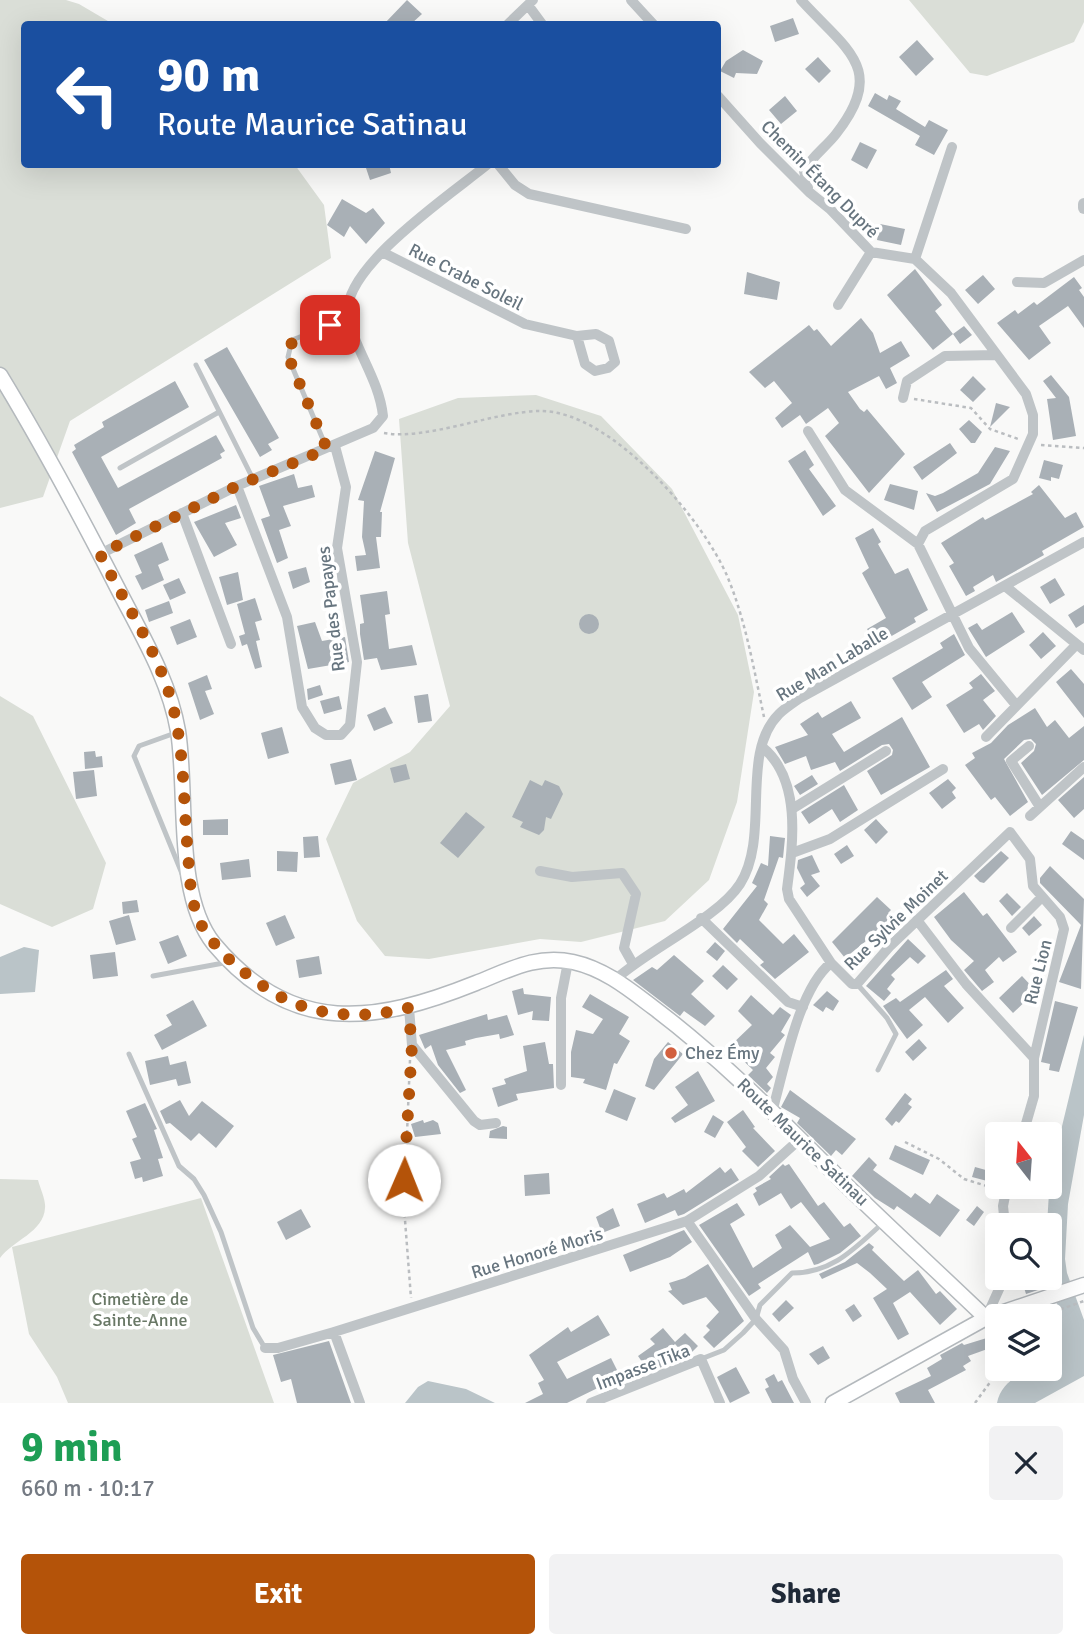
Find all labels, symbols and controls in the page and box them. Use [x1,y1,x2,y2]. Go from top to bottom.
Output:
text: 90 m [157,45,260,105]
icon: left [42,49,133,140]
text: Route Maurice Satinau [157,105,467,144]
street label: Chemin Étang Dupré [756,115,884,243]
street label: Rue Crabe Soleil [405,239,527,315]
pin [300,295,360,355]
icon: arrive [311,306,349,344]
street label: Rue des Papayes [312,545,350,673]
street label: Rue Man Laballe [772,622,892,706]
street label: Rue Sylvie Moinet [839,865,953,975]
street label: Rue Lion [1019,937,1057,1007]
place label: Chez Émy [685,1042,760,1064]
marker: Chez Émy [663,1045,679,1061]
street label: Route Maurice Satinau [733,1073,873,1211]
north arrow [985,1122,1062,1199]
map controls [985,1122,1062,1381]
position arrow [367,1143,441,1217]
button: search [985,1213,1062,1290]
street label: Rue Honoré Moris [468,1222,606,1284]
park label: Cimetière de Sainte-Anne [91,1288,189,1331]
button: layers [985,1304,1062,1381]
street label: Impasse Tika [593,1339,693,1395]
text: 9 min [21,1422,122,1473]
button: close [989,1426,1063,1500]
text: 660 m · 10:17 [21,1474,155,1503]
button: Exit [21,1554,535,1634]
button: Share [549,1554,1063,1634]

